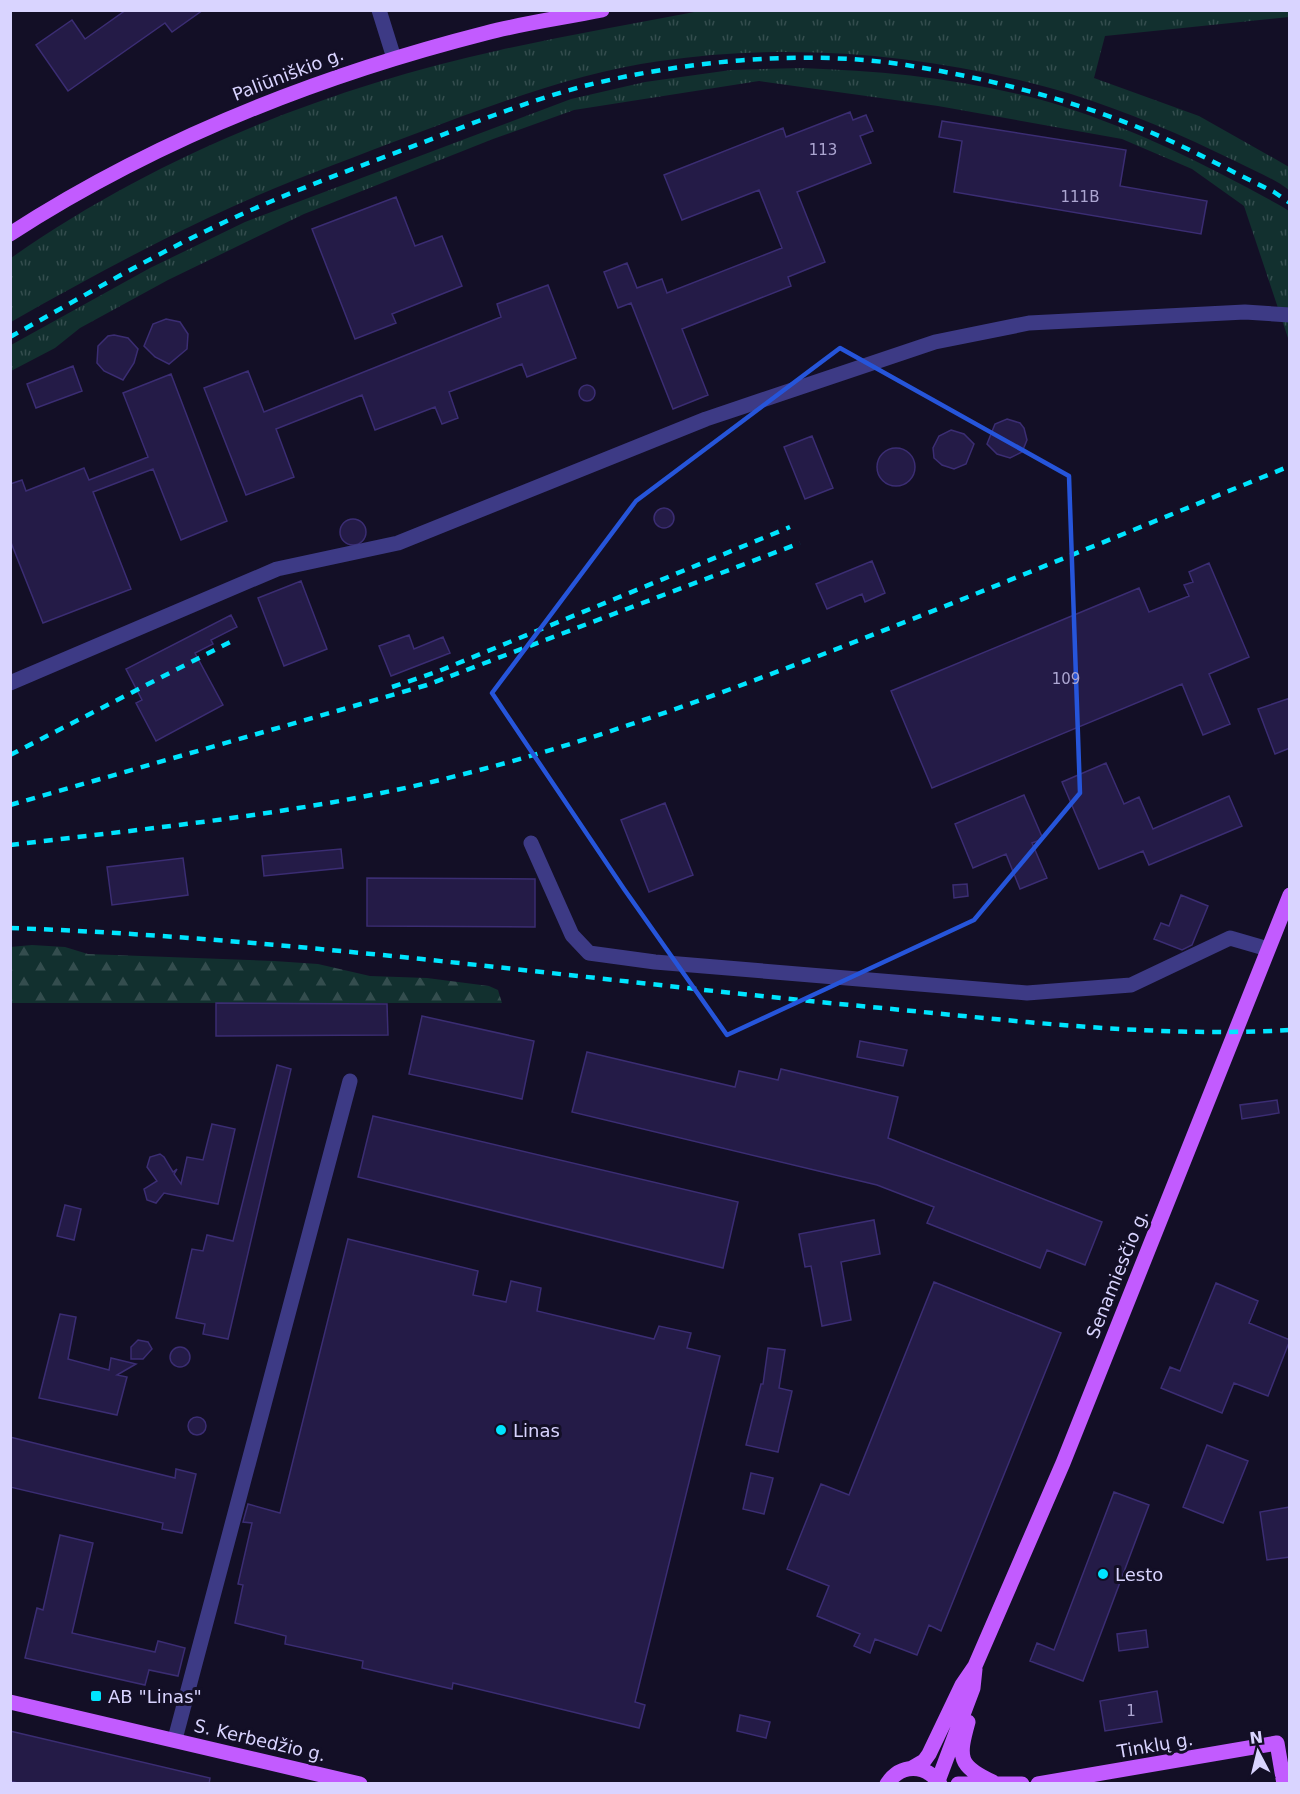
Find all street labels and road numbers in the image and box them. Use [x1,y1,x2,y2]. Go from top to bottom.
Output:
street label: Paliūniškio g. [229,43,347,105]
street label: Senamiesčio g. [1082,1207,1152,1341]
street label: S. Kerbedžio g. [192,1715,328,1765]
street label: Tinklų g. [1114,1728,1195,1762]

